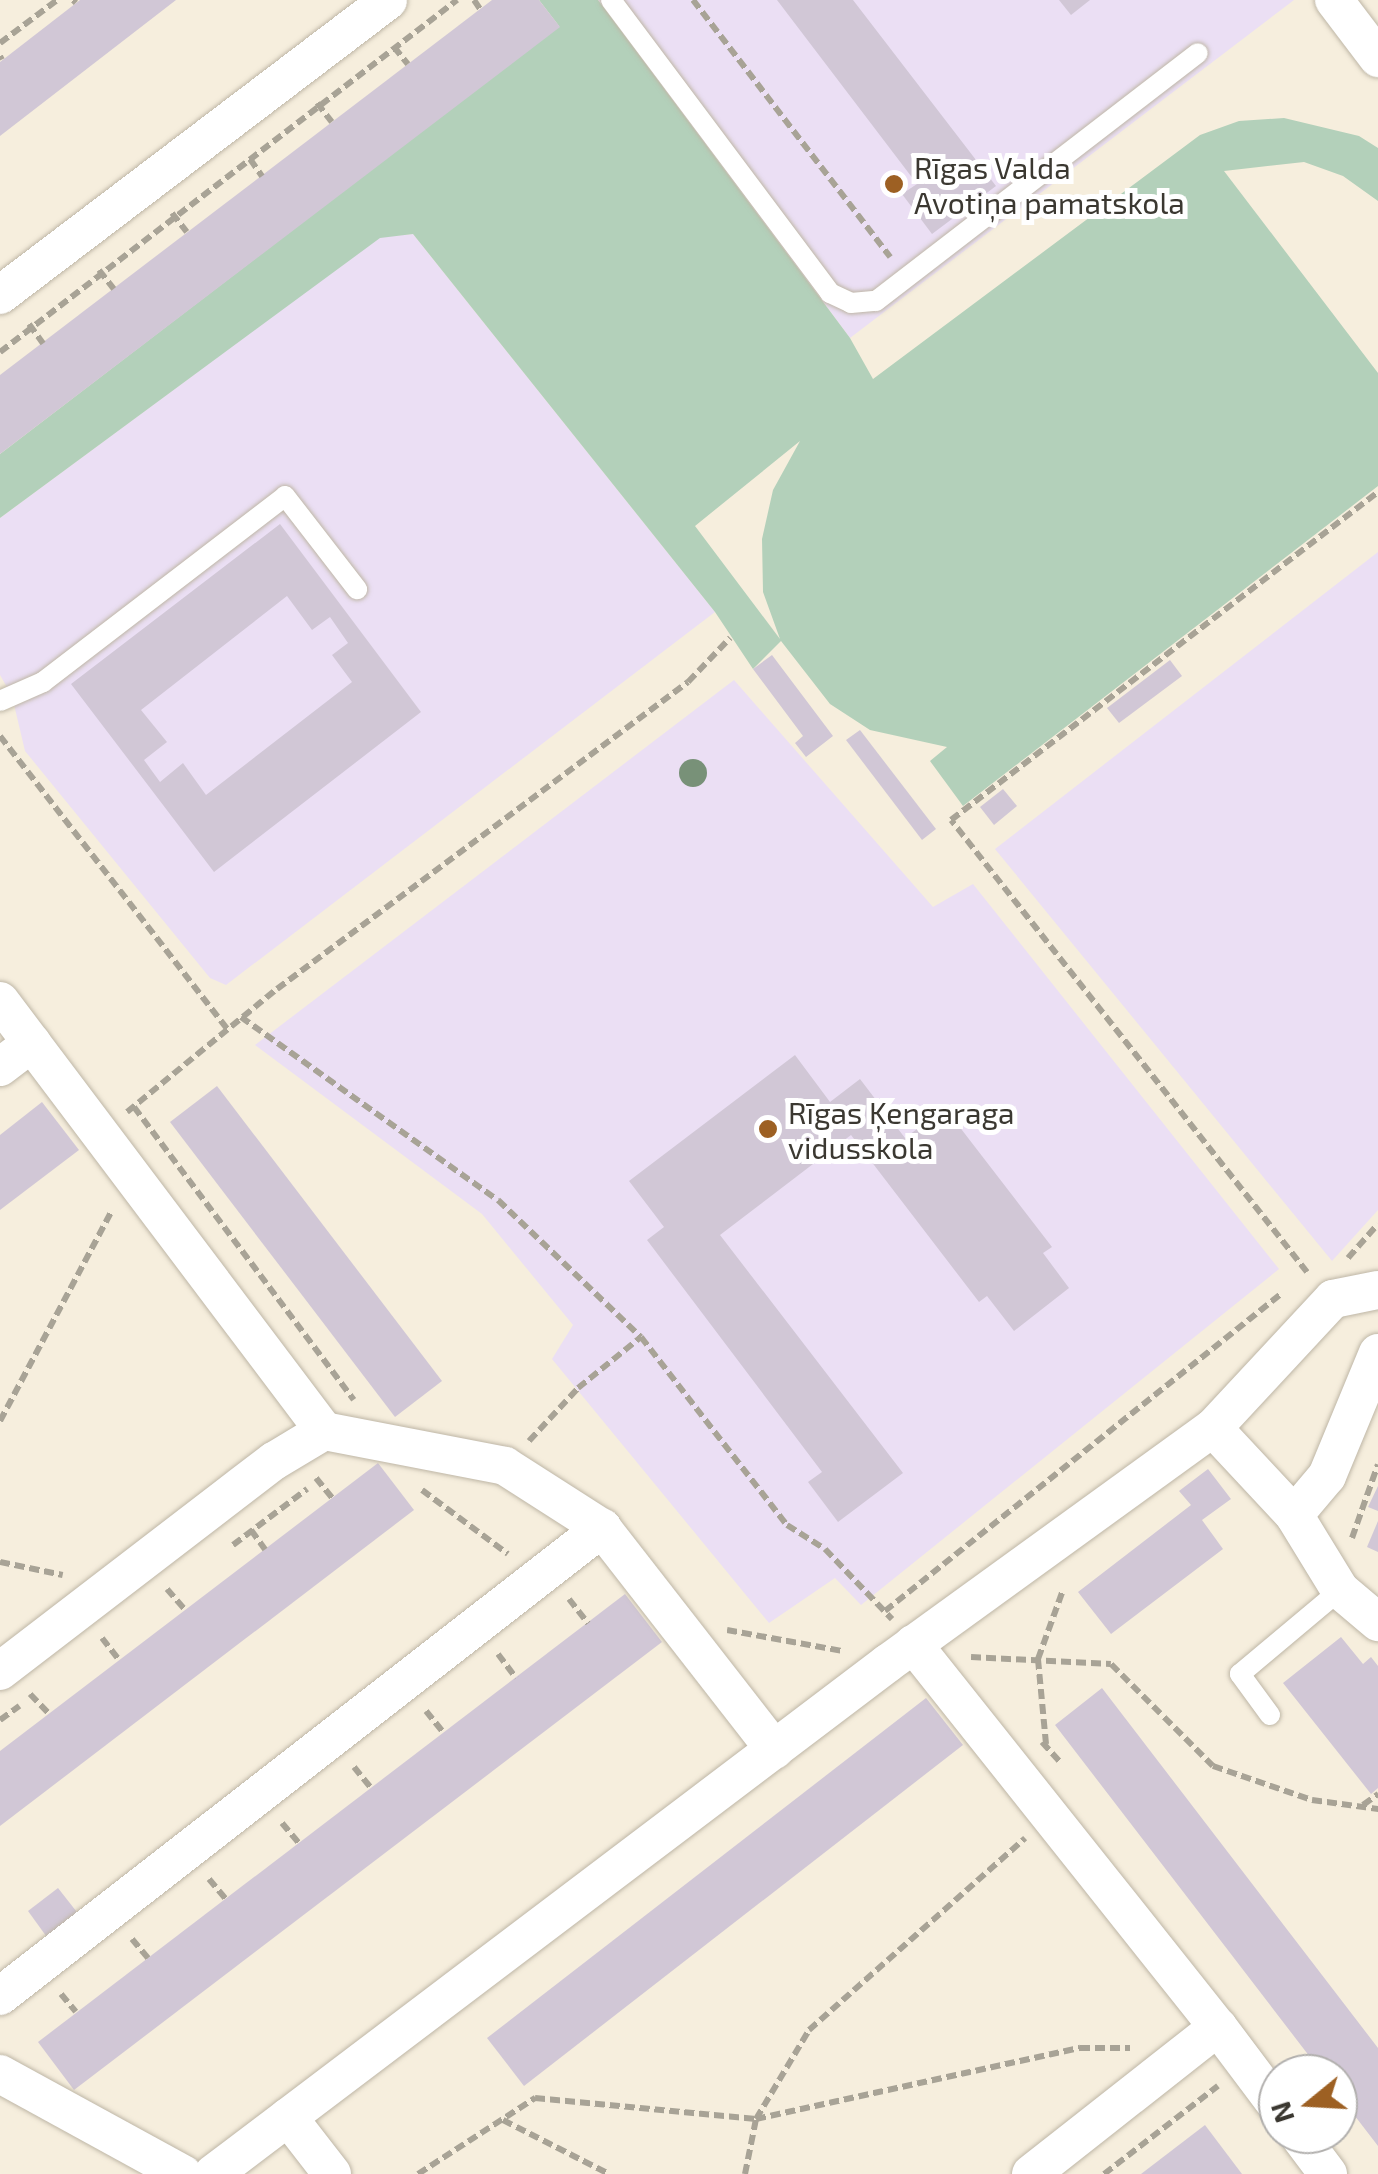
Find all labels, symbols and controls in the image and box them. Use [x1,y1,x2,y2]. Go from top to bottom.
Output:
place label: Rīgas Valda Avotiņa pamatskola [914,149,1185,220]
marker: Rīgas Valda Avotiņa pamatskola [883,173,905,195]
place label: Rīgas Ķengaraga vidusskola [788,1094,1014,1164]
marker: Rīgas Ķengaraga vidusskola [757,1118,779,1140]
north arrow [1258,2054,1358,2154]
text: N [1262,2098,1301,2128]

